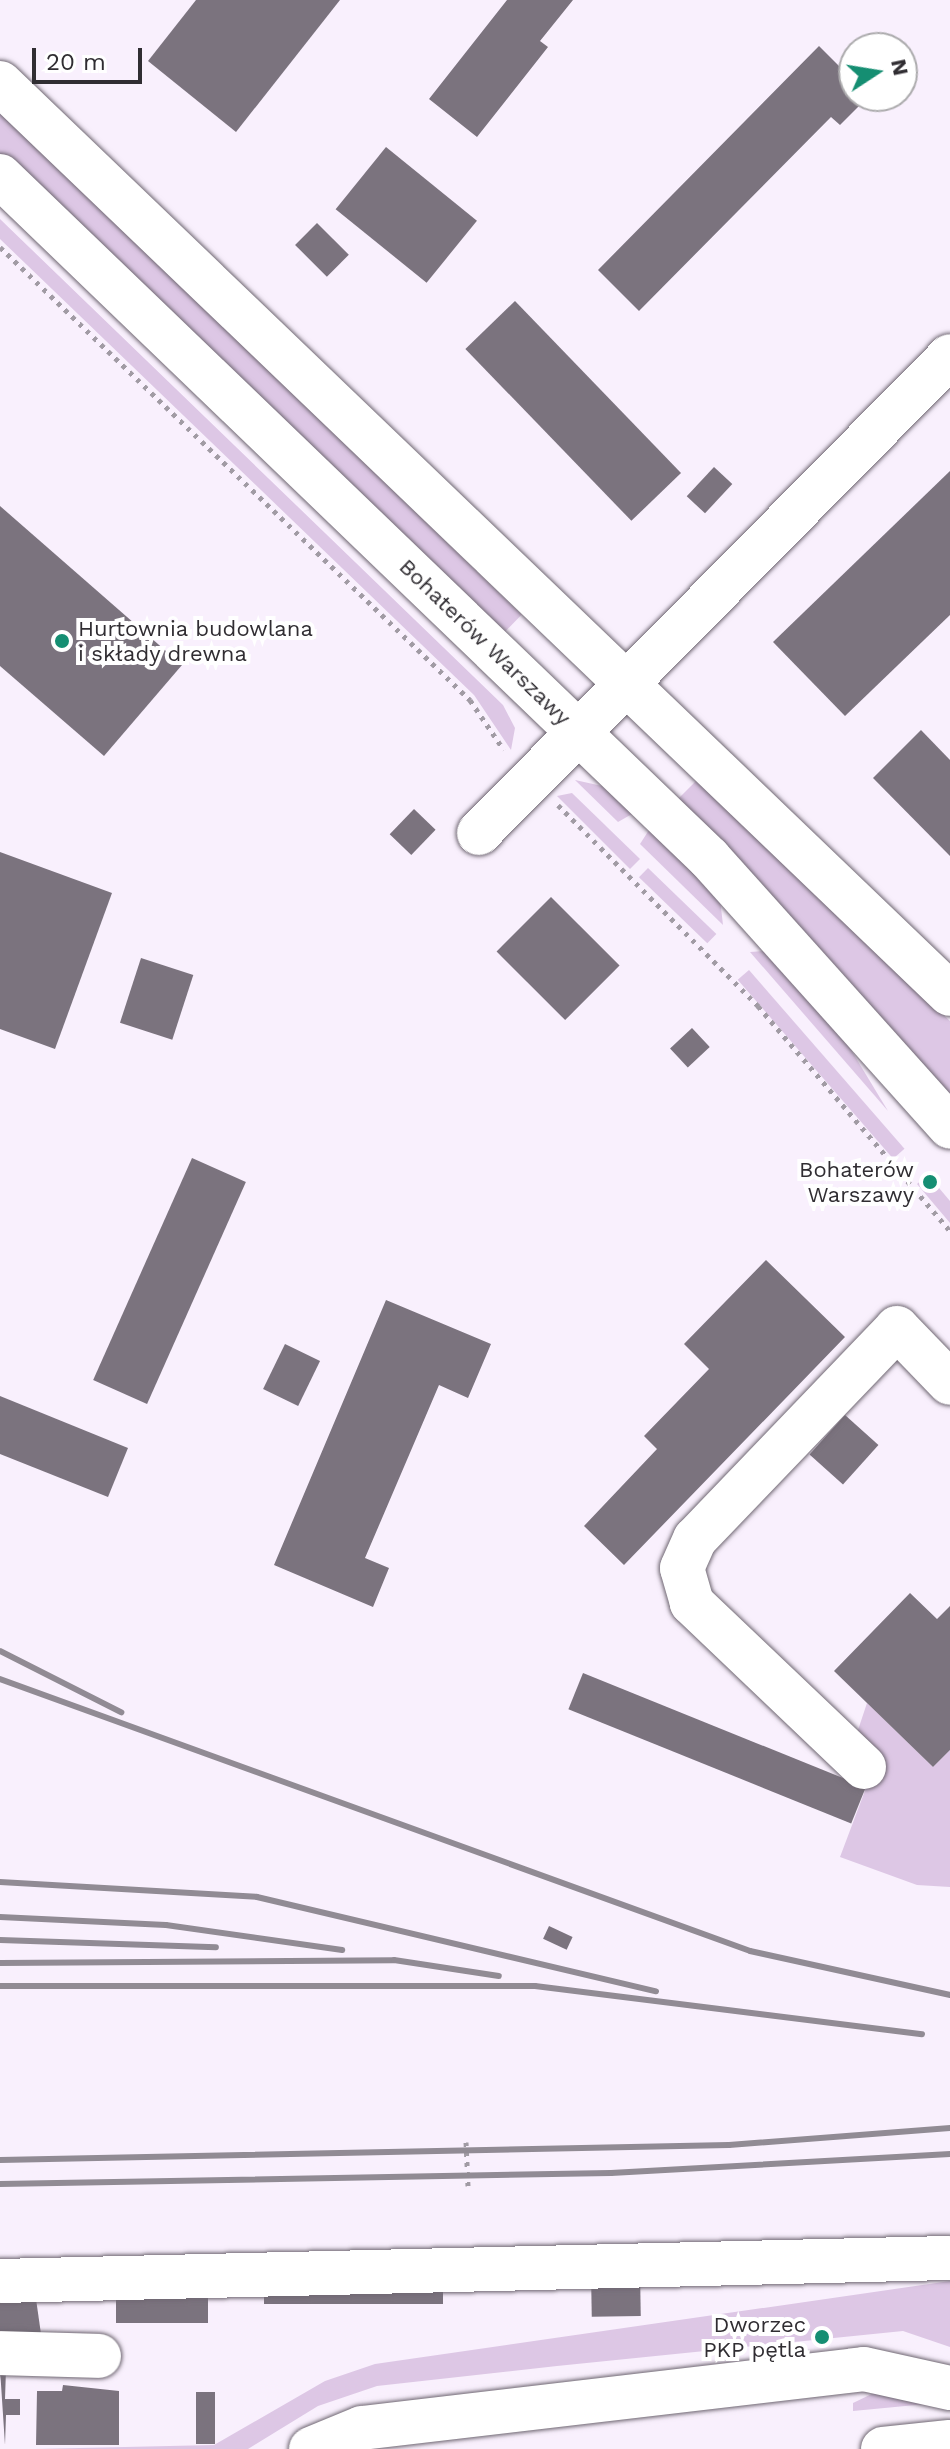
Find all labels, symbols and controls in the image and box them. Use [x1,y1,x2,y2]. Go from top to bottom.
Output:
scale bar [36,32,146,82]
north arrow [838,32,918,112]
text: 20 m [46,48,106,76]
text: N [886,57,914,78]
street label: Bohaterów Warszawy [393,553,577,731]
place label: Hurtownia budowlana i składy drewna [78,615,313,666]
marker: Hurtownia budowlana i składy drewna [53,632,71,650]
place label: Bohaterów Warszawy [799,1156,914,1208]
marker: Bohaterów Warszawy [921,1173,939,1191]
place label: Dworzec PKP pętla [703,2311,806,2362]
marker: Dworzec PKP pętla [813,2328,831,2346]

